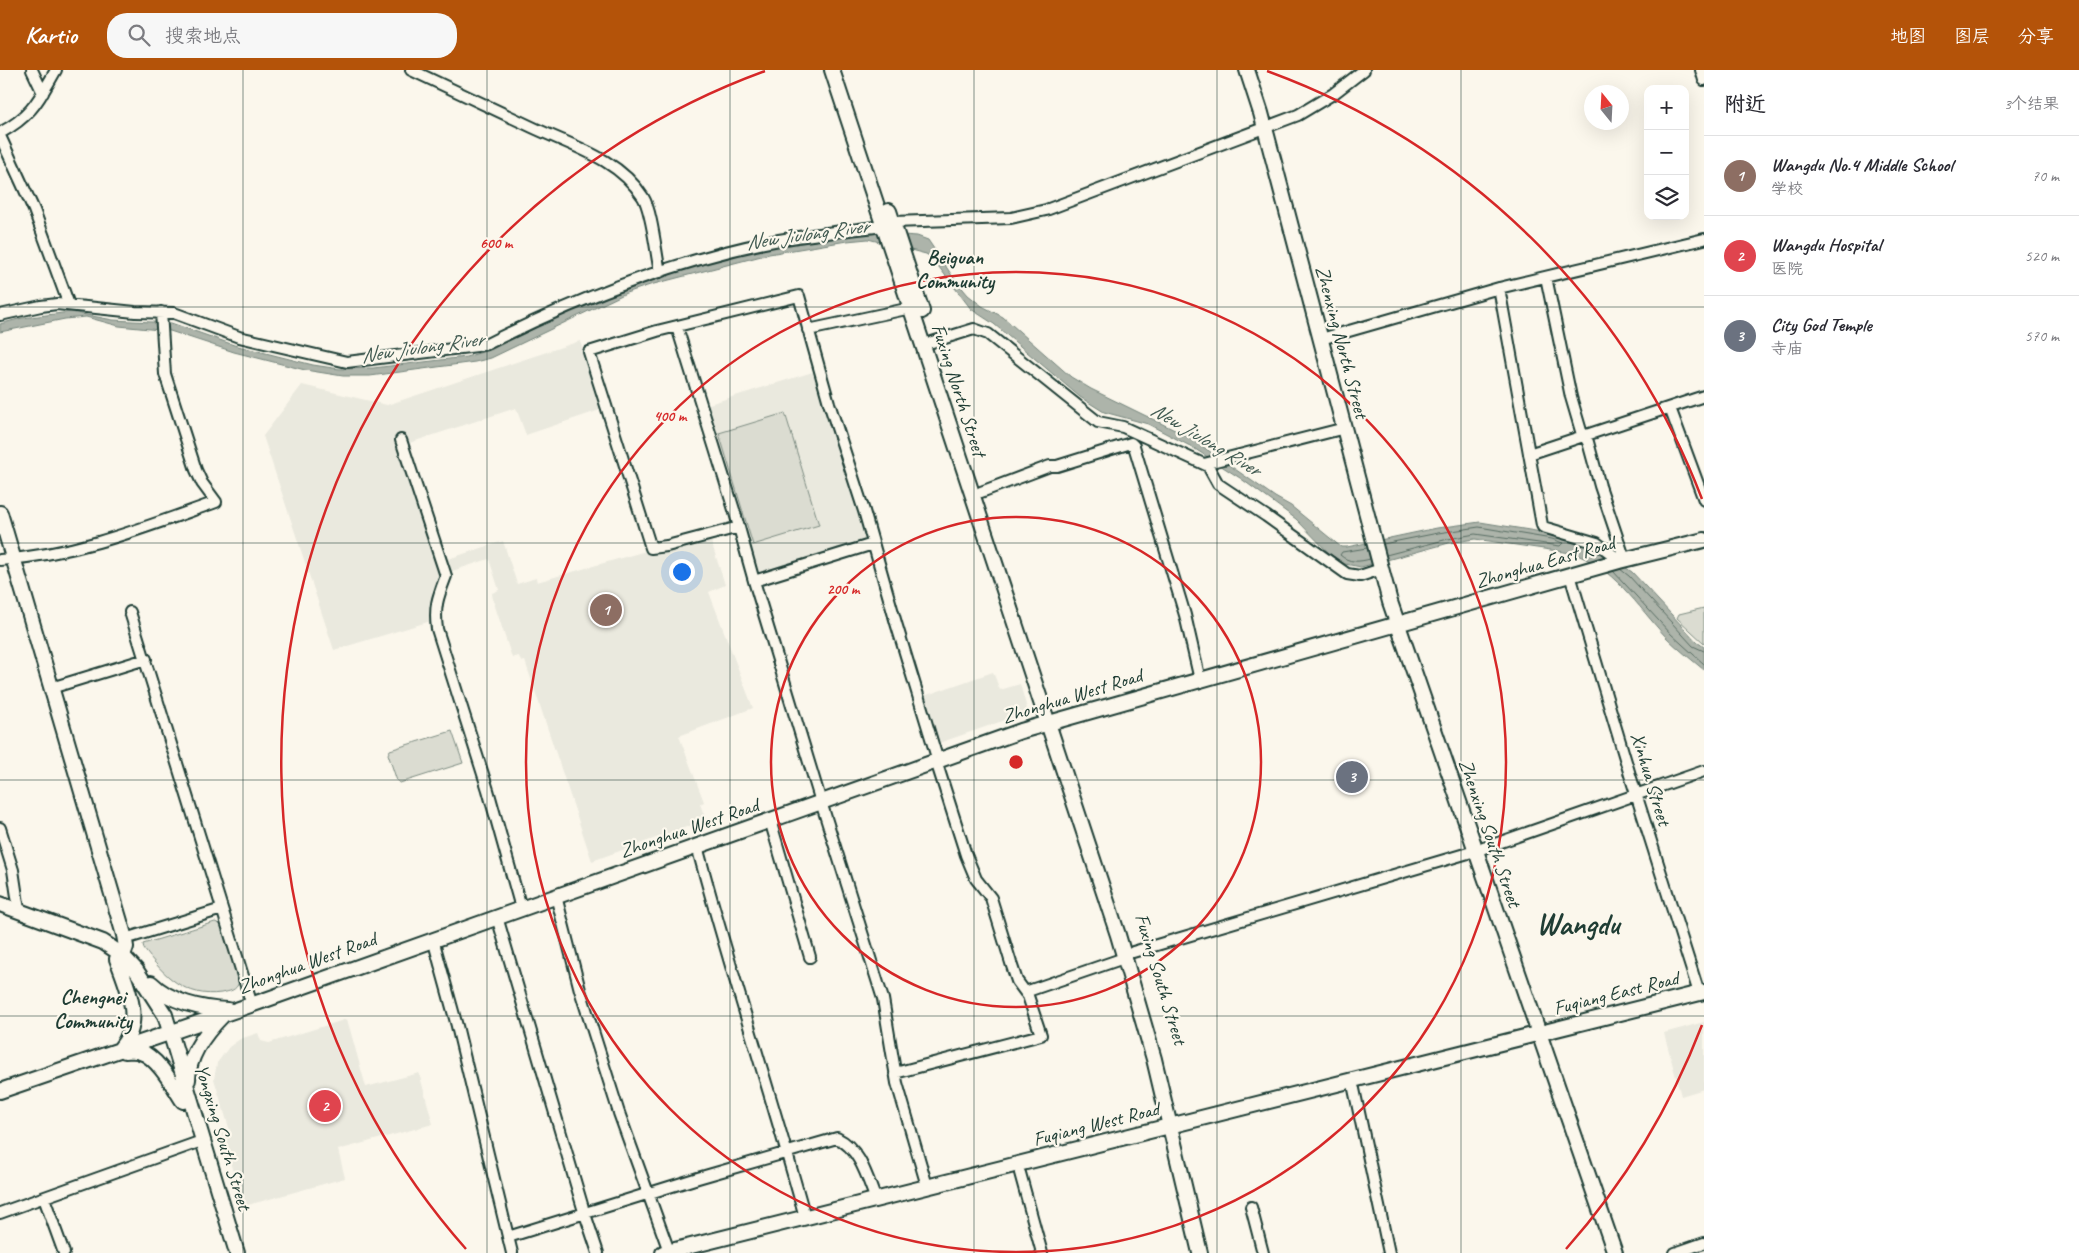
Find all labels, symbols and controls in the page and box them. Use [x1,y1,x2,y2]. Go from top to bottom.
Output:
search box [107,13,457,58]
text: Kartio [25,20,77,50]
icon: search [125,21,153,49]
text: 搜索地点 [165,24,241,48]
text: 地图 [1890,25,1926,47]
text: 图层 [1954,25,1990,47]
text: 分享 [2018,25,2054,47]
north arrow [1584,85,1629,130]
map controls [1644,85,1689,220]
button: + [1644,85,1689,130]
text: 附近 [1724,91,1766,117]
text: 3个结果 [2004,94,2059,114]
button: − [1644,130,1689,175]
text: Wangdu No.4 Middle School [1771,153,1953,177]
text: 1 [1736,166,1744,186]
text: 70 m [2032,166,2059,186]
button: layers [1644,175,1689,220]
text: 学校 [1771,179,1803,199]
water label: New Jiulong River [744,212,873,255]
text: Wangdu Hospital [1771,233,1881,257]
text: 600 m [480,234,514,253]
district label: Beiguan Community [916,244,996,295]
text: 2 [1736,246,1744,266]
text: 520 m [2025,246,2059,266]
text: 医院 [1771,259,1803,279]
street label: Zhenxing North Street [1310,263,1375,423]
text: City God Temple [1771,313,1872,337]
street label: Fuxing North Street [926,321,993,463]
water label: New Jiulong River [359,325,488,368]
text: 3 [1736,326,1744,346]
text: 570 m [2025,326,2059,346]
text: 寺庙 [1771,339,1803,359]
water label: New Jiulong River [1147,396,1268,484]
text: 400 m [654,407,688,426]
street label: Zhonghua East Road [1472,529,1621,594]
your location [669,559,695,585]
text: 200 m [827,580,861,599]
pin: 1 [590,591,622,629]
street label: Zhonghua West Road [999,662,1148,729]
street label: Xinhua Street [1625,729,1678,831]
centre of rings [1007,753,1025,771]
street label: Zhenxing South Street [1453,756,1528,913]
pin: 3 [1336,758,1368,796]
street label: Zhonghua West Road [616,792,765,863]
district label: Wangdu [1537,905,1622,943]
street label: Fuxing South Street [1129,910,1194,1050]
street label: Zhonghua West Road [235,925,382,1000]
street label: Fuqiang East Road [1551,965,1684,1021]
district label: Chengnei Community [54,984,134,1035]
street label: Yongxing South Street [189,1061,258,1215]
pin: 2 [309,1087,341,1125]
street label: Fuqiang West Road [1030,1095,1165,1152]

